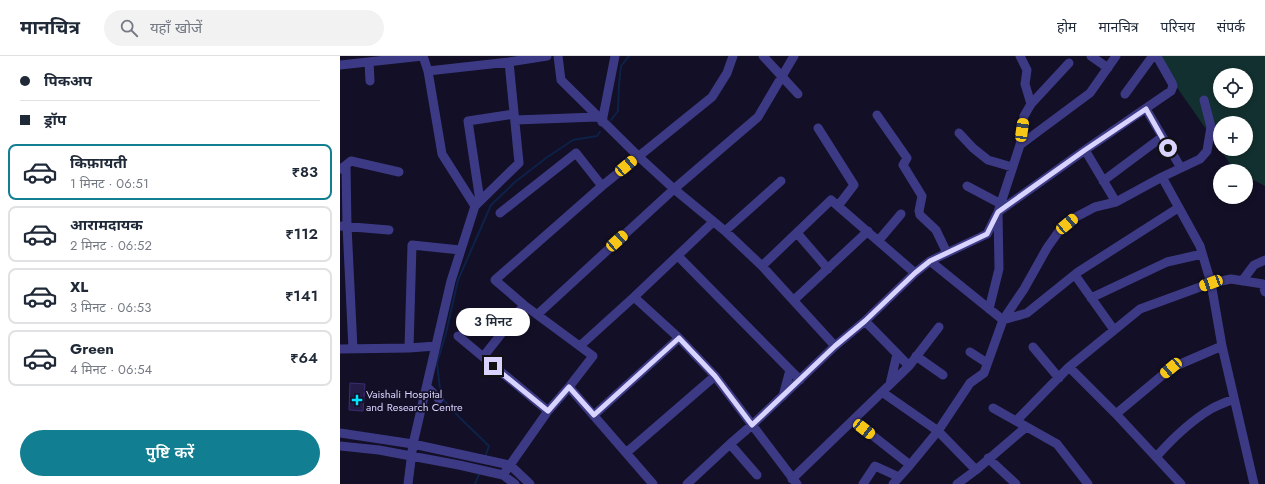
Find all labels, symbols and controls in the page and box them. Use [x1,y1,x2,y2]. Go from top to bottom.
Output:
search box [104,10,384,46]
text: मानचित्र [20,14,80,41]
icon: search [118,17,140,39]
text: यहाँ खोजें [150,17,202,39]
text: होम [1057,17,1076,37]
text: मानचित्र [1098,17,1139,37]
text: परिचय [1161,17,1195,37]
text: संपर्क [1217,17,1245,37]
map controls [1213,68,1253,204]
button: locate [1213,68,1253,108]
text: पिकअप [44,70,92,92]
text: ड्रॉप [44,109,66,131]
button: + [1213,116,1253,156]
car [1014,117,1030,143]
route start [1159,139,1177,157]
text: किफ़ायती [70,152,127,174]
icon: car [22,154,58,190]
car [613,154,639,178]
text: ₹83 [292,161,318,183]
button: − [1213,164,1253,204]
text: 1 मिनट · 06:51 [70,174,149,193]
car [1054,212,1080,236]
text: आरामदायक [70,214,143,236]
icon: car [22,216,58,252]
text: ₹112 [285,223,318,245]
car [604,229,630,253]
text: 2 मिनट · 06:52 [70,236,152,255]
car [1198,273,1224,293]
text: XL [70,276,88,298]
icon: car [22,278,58,314]
text: ₹141 [285,285,318,307]
text: 3 मिनट · 06:53 [70,298,151,317]
callout: 3 मिनट [456,308,530,336]
text: 3 मिनट [474,312,512,331]
text: Green [70,338,114,360]
icon: car [22,340,58,376]
text: ₹64 [290,347,318,369]
car [1158,356,1184,380]
route end [484,357,502,375]
text: 4 मिनट · 06:54 [70,360,152,379]
place label: Vaishali Hospital and Research Centre [366,386,463,415]
marker: Vaishali Hospital and Research Centre [351,394,363,406]
car [851,417,877,441]
button: पुष्टि करें [20,430,320,476]

